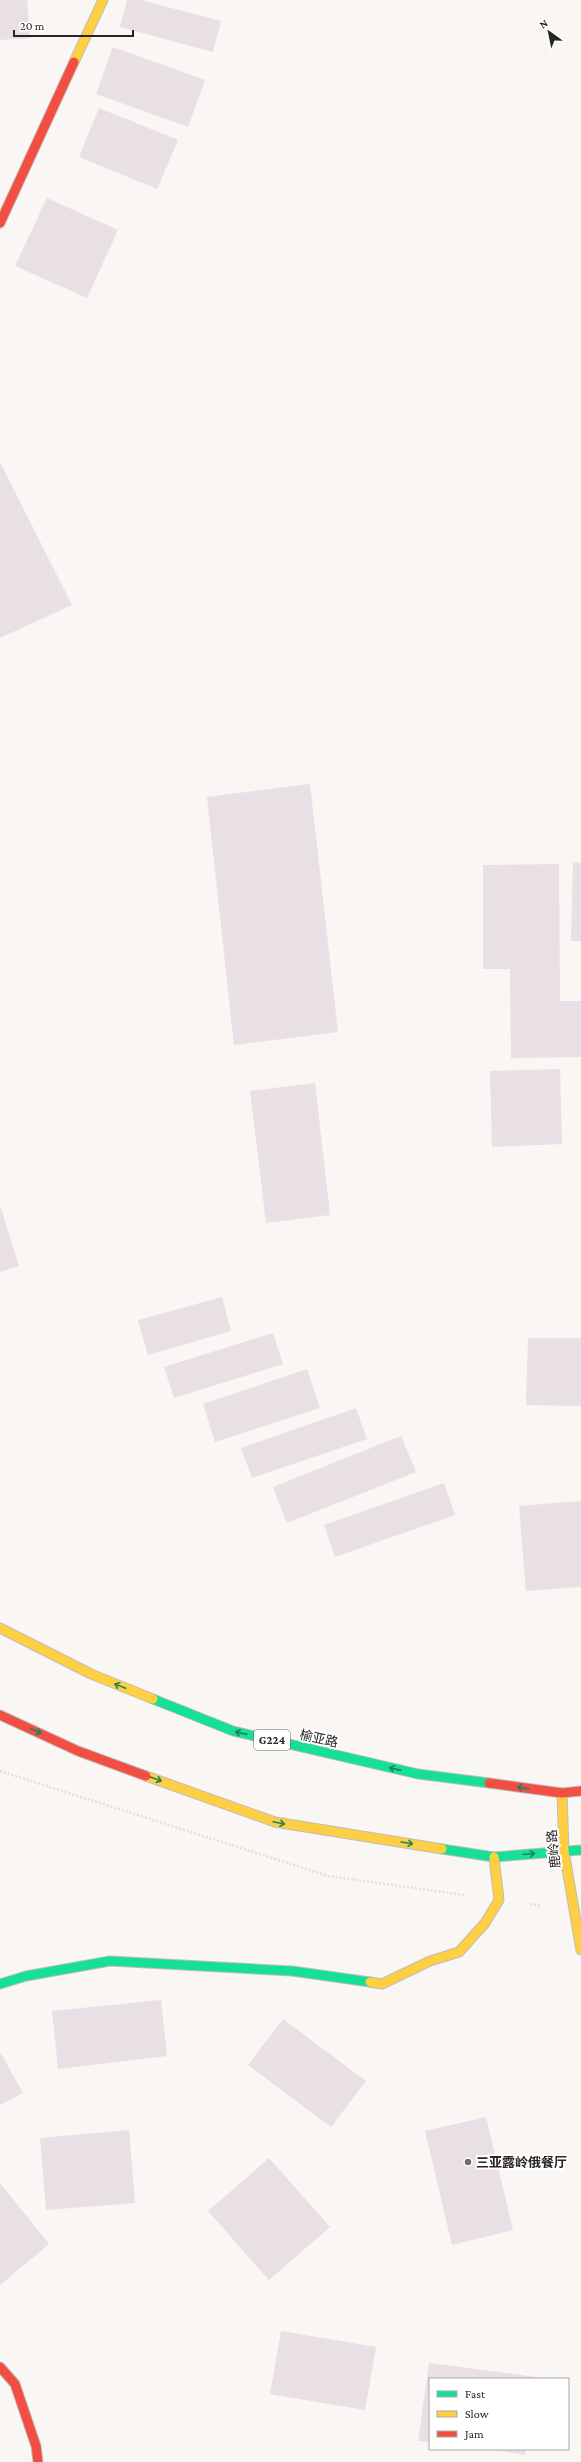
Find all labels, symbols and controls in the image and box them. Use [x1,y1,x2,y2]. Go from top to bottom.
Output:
scale bar [14,12,133,38]
north arrow [529,12,569,52]
text: N [537,16,550,31]
text: 20 m [20,19,45,33]
one-way arrow [114,1682,126,1689]
street label: 榆亚路 [298,1727,340,1750]
one-way arrow [29,1728,41,1736]
one-way arrow [235,1728,248,1736]
road number: G224 [254,1730,290,1750]
one-way arrow [389,1764,402,1772]
one-way arrow [150,1776,163,1783]
one-way arrow [517,1784,530,1792]
one-way arrow [272,1819,285,1827]
street label: 鹿岭路 [544,1829,563,1869]
one-way arrow [400,1840,413,1848]
one-way arrow [522,1850,535,1858]
place label: 三亚露岭俄餐厅 [476,2155,567,2170]
marker: 三亚露岭俄餐厅 [463,2157,473,2167]
legend [429,2378,569,2450]
text: Fast [465,2387,486,2401]
text: Slow [465,2407,489,2421]
text: Jam [464,2427,484,2441]

